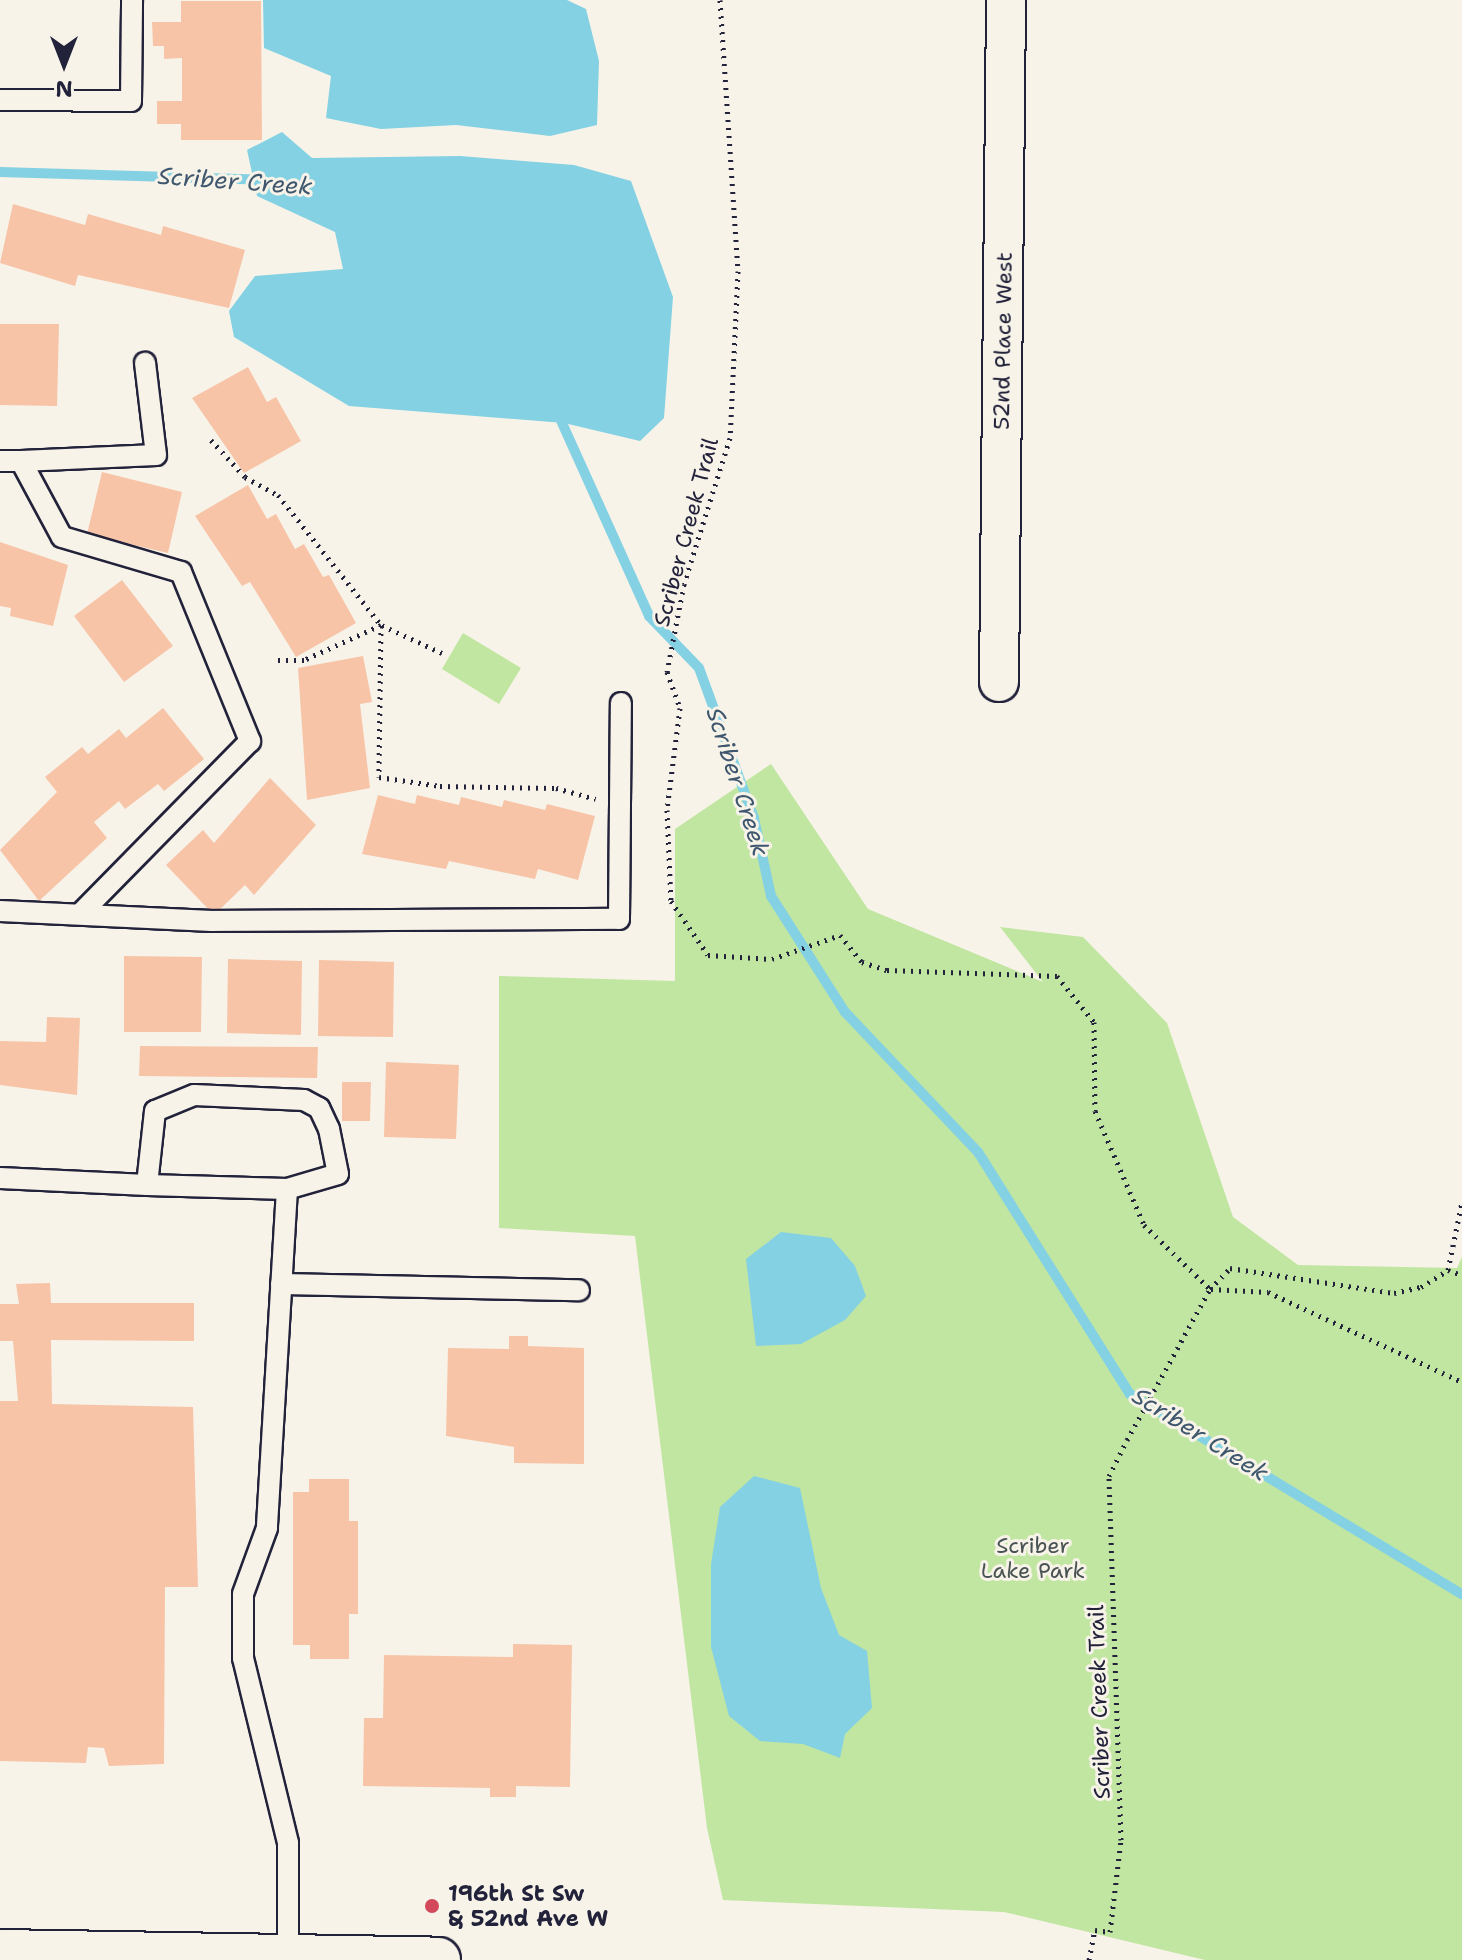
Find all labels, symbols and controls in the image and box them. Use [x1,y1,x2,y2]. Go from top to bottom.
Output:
north arrow [24,24,104,104]
text: N [55,74,73,103]
water label: Scriber Creek [157,162,313,202]
street label: 52nd Place West [988,252,1018,430]
street label: Scriber Creek Trail [648,435,724,629]
water label: Scriber Creek [699,704,775,860]
water label: Scriber Creek [1127,1382,1273,1488]
park label: Scriber Lake Park [981,1532,1085,1584]
street label: Scriber Creek Trail [1082,1604,1116,1800]
place label: 196th St Sw & 52nd Ave W [448,1880,608,1932]
marker: 196th St Sw & 52nd Ave W [423,1897,441,1915]

